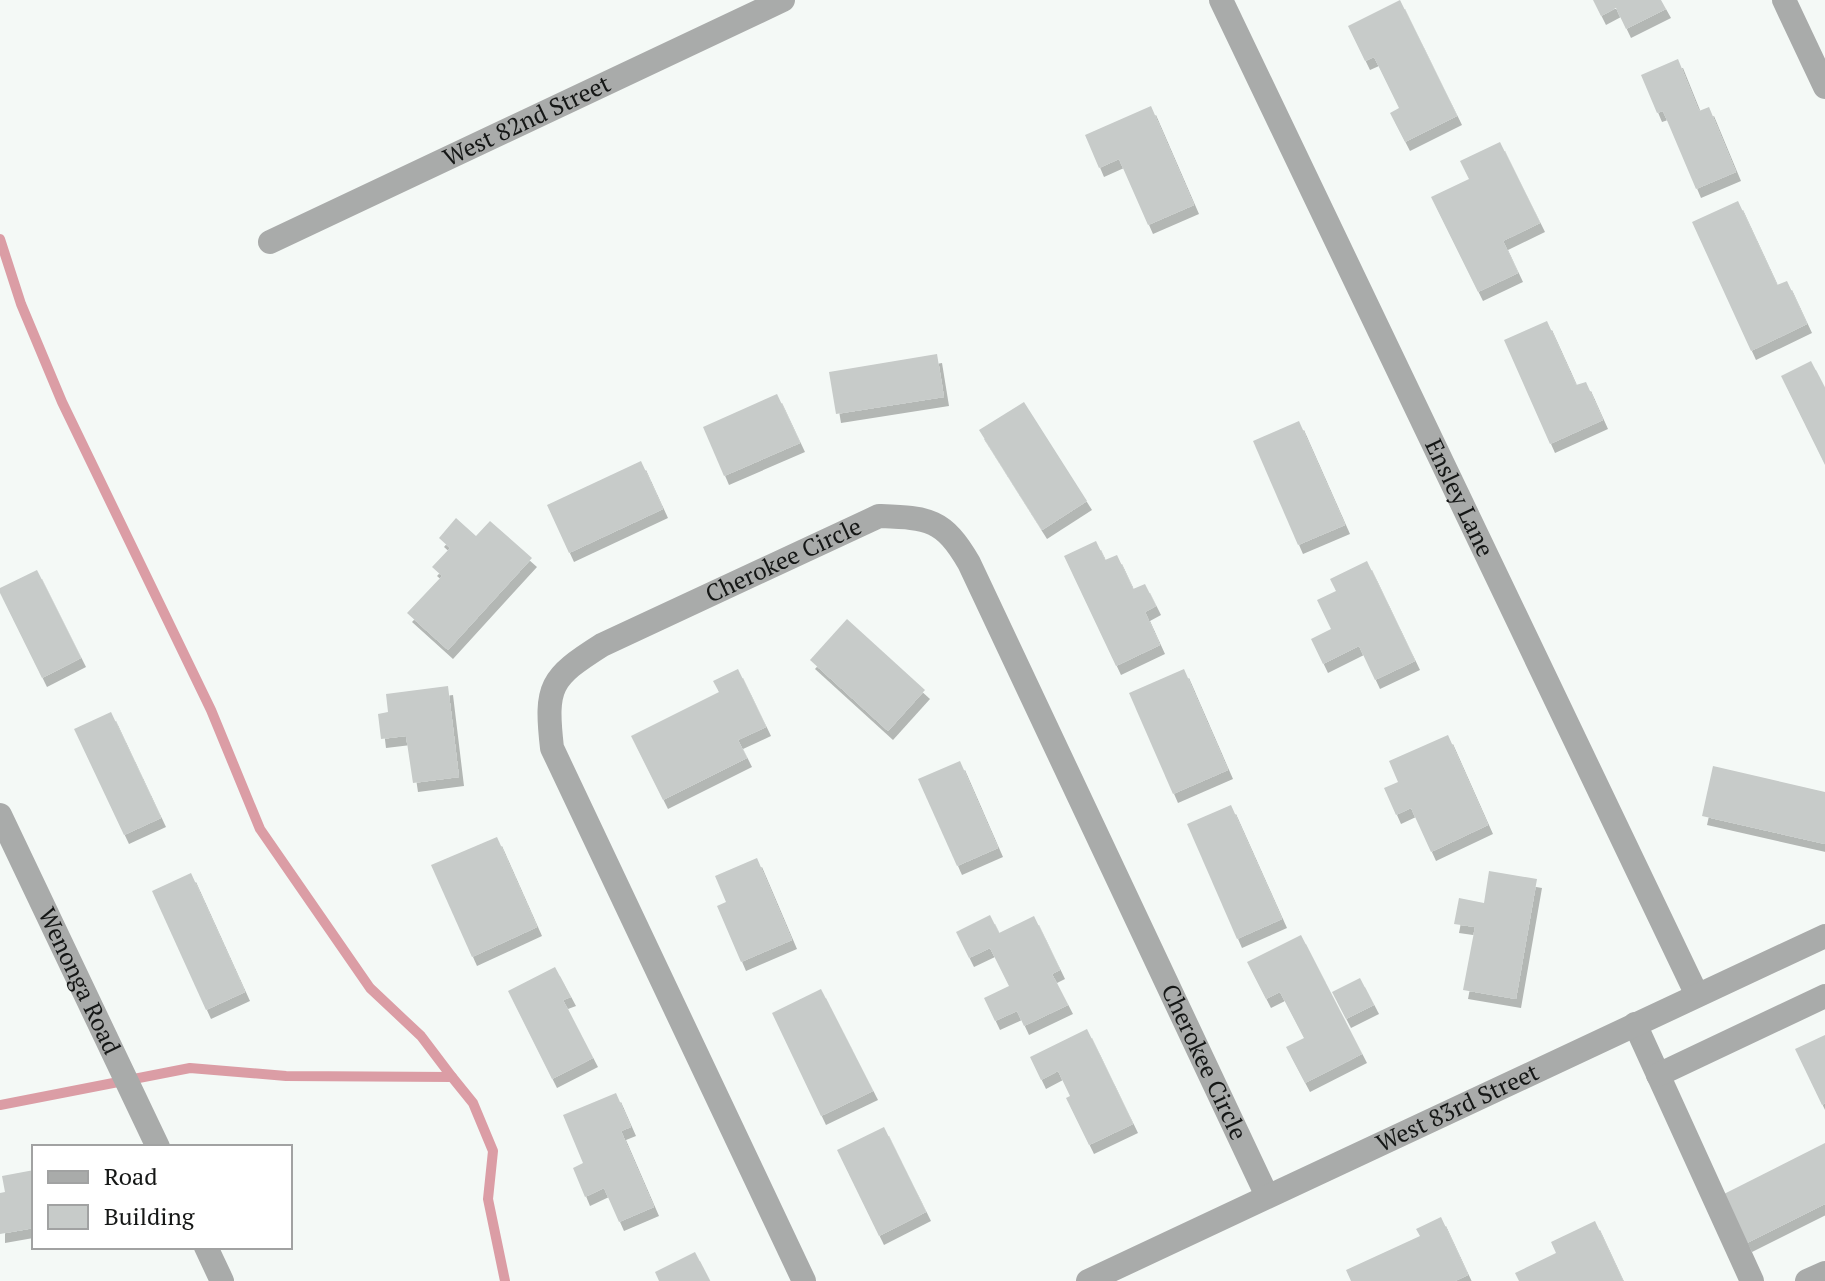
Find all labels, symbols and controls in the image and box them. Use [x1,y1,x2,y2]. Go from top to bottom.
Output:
street label: West 82nd Street [438,67,615,173]
street label: Ensley Lane [1418,433,1502,562]
street label: Cherokee Circle [700,509,866,610]
street label: Wenonga Road [31,902,129,1059]
street label: Cherokee Circle [1154,979,1255,1145]
street label: West 83rd Street [1371,1055,1544,1159]
legend [32,1145,292,1249]
text: Road [104,1160,158,1192]
text: Building [104,1200,195,1232]

